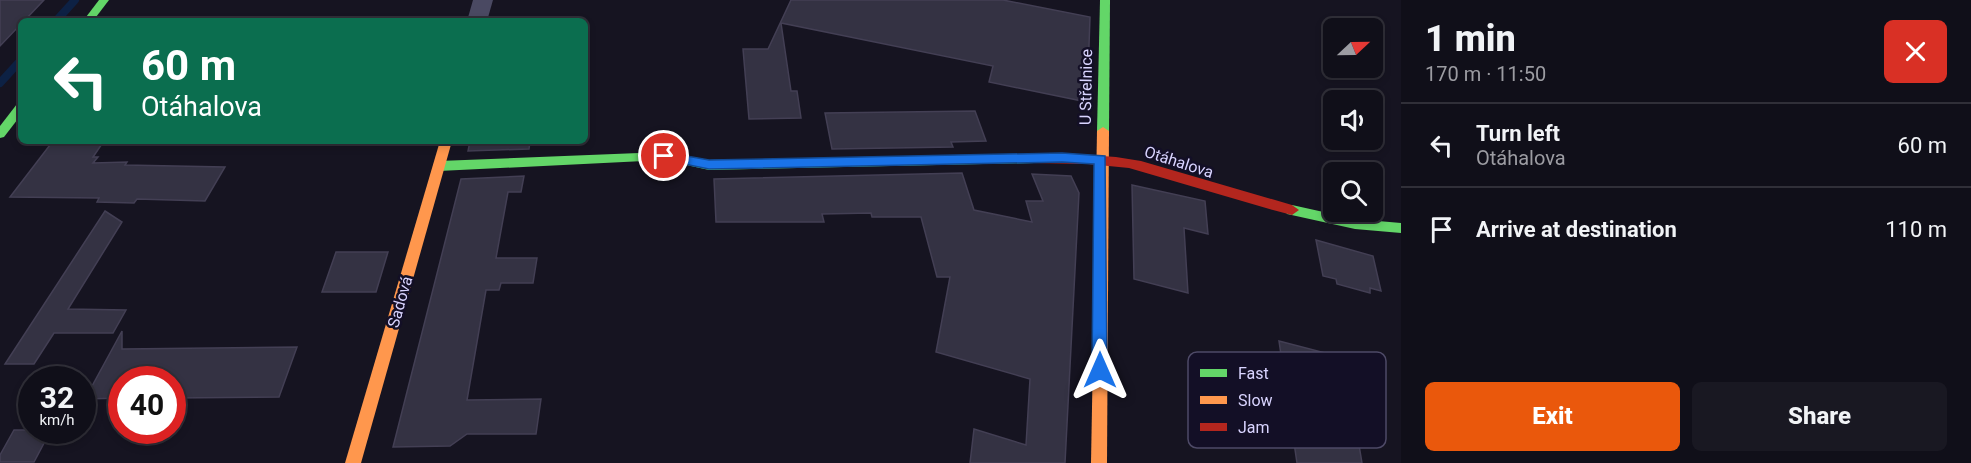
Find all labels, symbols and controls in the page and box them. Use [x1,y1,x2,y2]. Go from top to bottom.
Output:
north arrow [1323,18,1383,78]
map controls [1323,18,1383,222]
text: 1 min [1425,18,1516,60]
button: close [1884,20,1947,83]
text: 60 m [141,41,236,90]
icon: left [42,42,120,120]
street label: U Střelnice [1076,49,1096,125]
text: 170 m · 11:50 [1425,62,1546,86]
button: sound [1323,90,1383,150]
text: Otáhalova [141,91,262,123]
text: Turn left [1476,121,1560,146]
icon: left [1425,129,1458,162]
pin [638,130,689,181]
text: 60 m [1898,133,1947,158]
icon: arrive [647,139,680,172]
street label: Otáhalova [1142,142,1216,182]
text: Otáhalova [1476,146,1566,170]
button: search [1323,162,1383,222]
icon: arrive [1425,213,1458,246]
text: Arrive at destination [1476,217,1677,242]
text: 110 m [1885,217,1947,242]
street label: Sadová [384,274,416,330]
position arrow [1068,338,1132,402]
legend [1188,352,1386,448]
text: Fast [1238,364,1269,383]
speed limit sign: 40 [108,366,186,444]
text: 32 [40,380,74,415]
button: Exit [1425,382,1680,451]
button: Share [1692,382,1947,451]
text: Slow [1238,391,1273,410]
text: km/h [39,411,75,429]
text: Jam [1238,418,1270,437]

